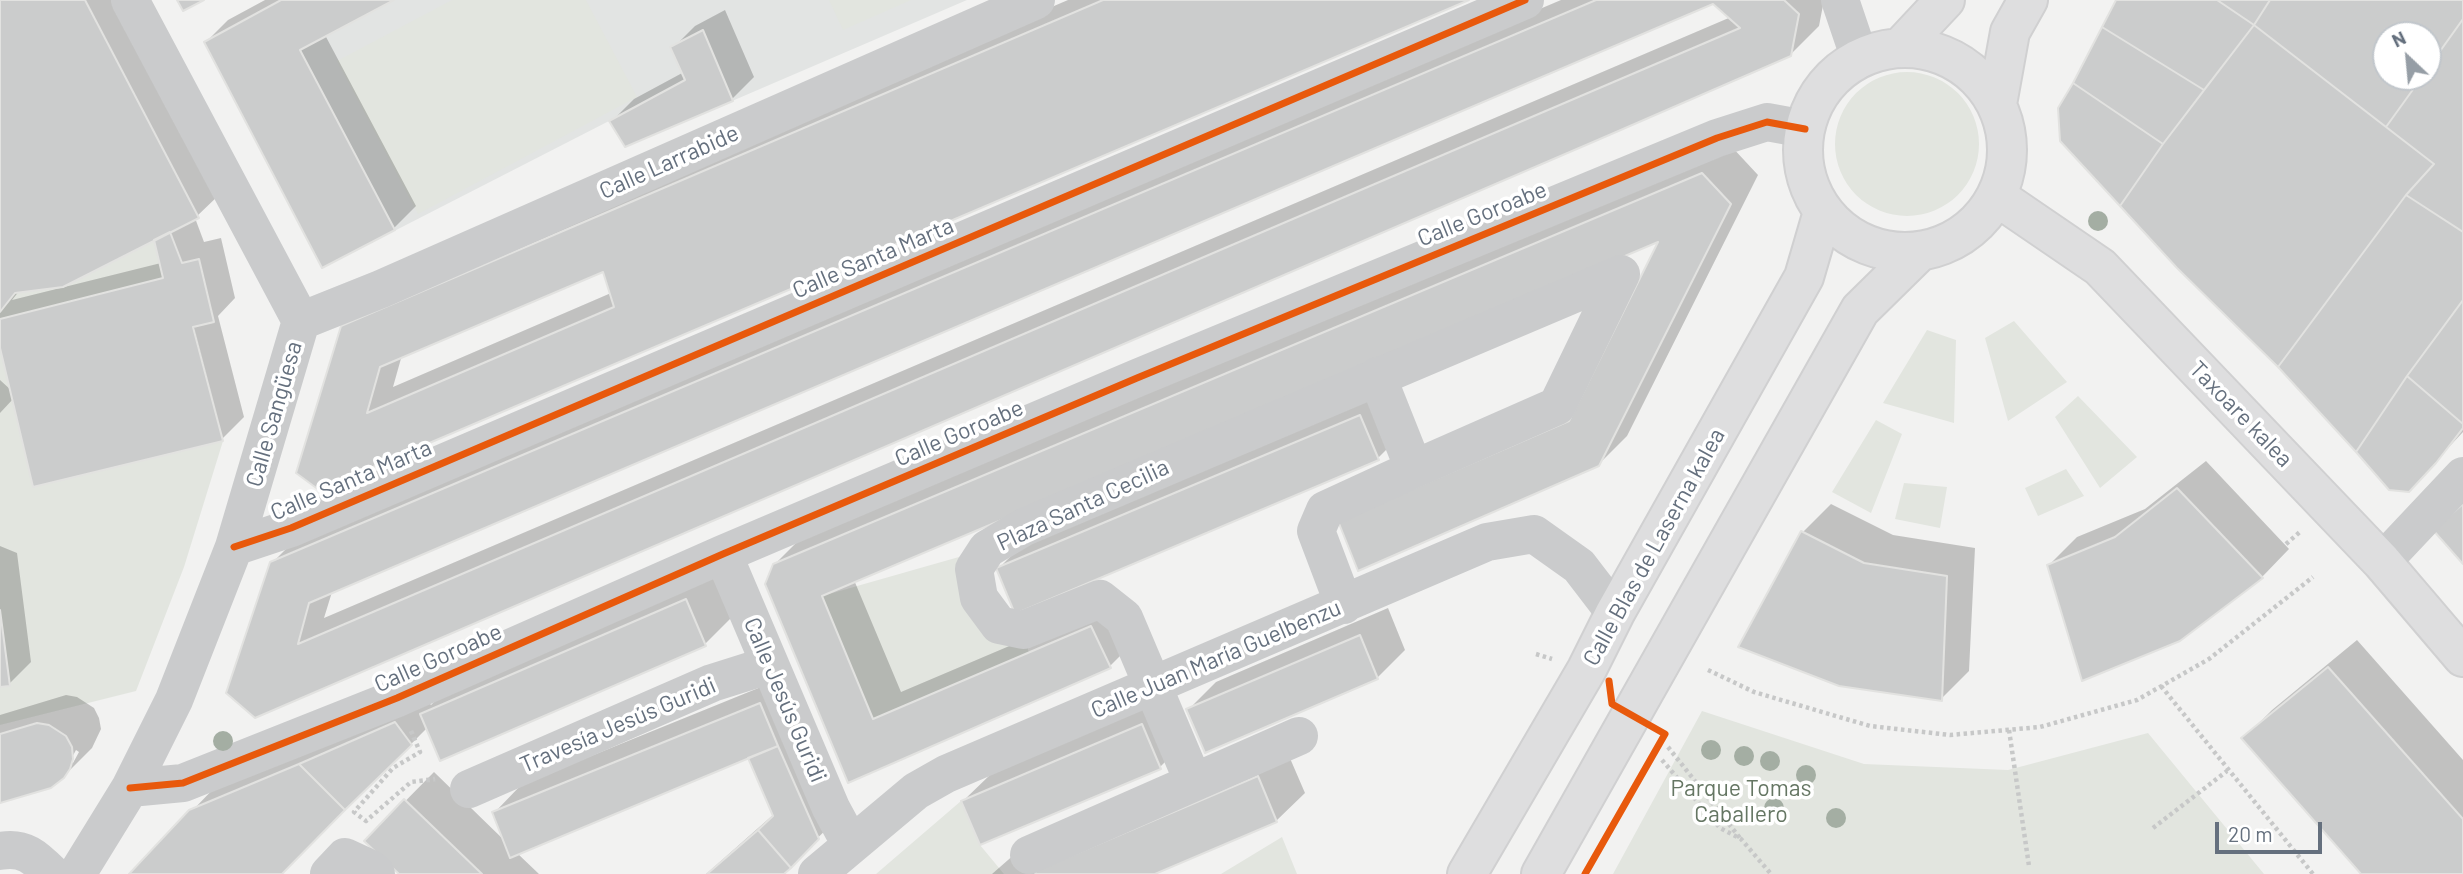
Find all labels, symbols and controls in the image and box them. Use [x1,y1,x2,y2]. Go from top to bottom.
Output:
north arrow [2372,21,2442,91]
text: N [2388,25,2409,52]
street label: Calle Larrabide [595,119,743,205]
street label: Calle Goroabe [1413,176,1551,252]
street label: Calle Santa Marta [788,212,958,304]
street label: Calle Sangüesa [240,338,308,490]
street label: Taxoare kalea [2184,355,2298,473]
street label: Calle Goroabe [891,394,1027,472]
street label: Calle Blas de Laserna kalea [1577,424,1731,670]
street label: Calle Santa Marta [266,434,436,526]
street label: Plaza Santa Cecilia [993,453,1173,557]
street label: Calle Juan María Guelbenzu [1087,594,1345,724]
street label: Calle Jesús Guridi [738,613,832,787]
street label: Calle Goroabe [370,618,506,698]
street label: Travesía Jesús Guridi [516,671,720,779]
park label: Parque Tomas Caballero [1670,774,1812,828]
scale bar [2218,808,2325,852]
text: 20 m [2228,821,2273,846]

